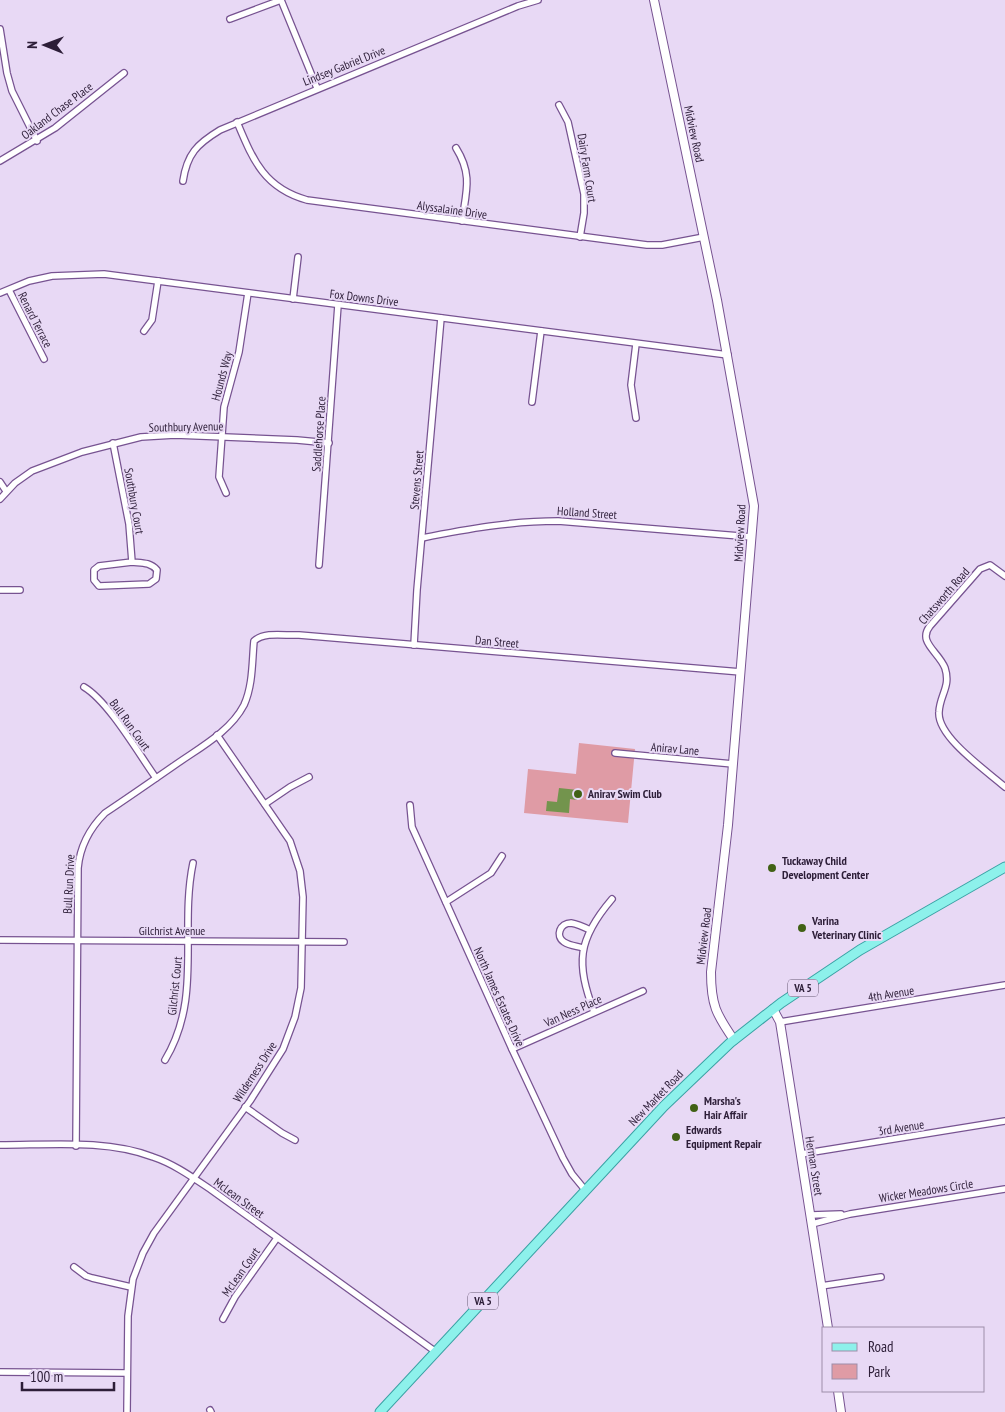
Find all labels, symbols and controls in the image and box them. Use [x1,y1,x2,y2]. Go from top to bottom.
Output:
north arrow [20,20,70,70]
text: N [23,41,41,49]
street label: Lindsey Gabriel Drive [300,42,387,89]
street label: Oakland Chase Place [18,79,96,142]
street label: Midview Road [681,104,708,164]
street label: Dairy Farm Court [575,132,600,204]
street label: Alyssalaine Drive [416,197,488,222]
street label: Fox Downs Drive [329,286,399,309]
street label: Renard Terrace [15,289,56,350]
street label: Hounds Way [208,349,235,402]
street label: Saddlehorse Place [308,396,329,472]
street label: Southbury Avenue [149,418,223,435]
street label: Stevens Street [406,449,427,510]
street label: Southbury Court [121,467,148,536]
street label: Holland Street [557,503,618,522]
street label: Midview Road [731,504,748,562]
street label: Chatsworth Road [915,564,972,627]
street label: Dan Street [475,632,520,651]
street label: Bull Run Court [107,696,155,754]
street label: Anirav Lane [650,739,700,758]
place label: Anirav Swim Club [587,786,663,801]
marker: Anirav Swim Club [572,788,584,800]
place label: Tuckaway Child Development Center [782,853,869,882]
street label: Bull Run Drive [59,854,78,914]
marker: Tuckaway Child Development Center [766,862,778,874]
street label: Midview Road [693,907,714,965]
place label: Varina Veterinary Clinic [811,913,882,942]
marker: Varina Veterinary Clinic [796,922,808,934]
street label: Gilchrist Avenue [139,923,205,938]
street label: North James Estates Drive [471,945,528,1049]
street label: Gilchrist Court [164,955,185,1016]
road number: VA 5 [788,980,818,996]
street label: 4th Avenue [867,982,915,1005]
street label: Van Ness Place [541,991,604,1030]
street label: Wilderness Drive [229,1038,280,1105]
street label: New Market Road [625,1066,686,1129]
place label: Marsha's Hair Affair [704,1093,748,1122]
marker: Marsha's Hair Affair [688,1102,700,1114]
street label: 3rd Avenue [877,1116,925,1139]
place label: Edwards Equipment Repair [686,1122,762,1151]
marker: Edwards Equipment Repair [670,1131,682,1143]
street label: Herman Street [802,1135,827,1197]
street label: McLean Street [211,1174,268,1221]
street label: Wicker Meadows Circle [878,1176,974,1205]
street label: McLean Court [218,1244,263,1299]
road number: VA 5 [468,1292,498,1310]
legend [822,1327,985,1392]
text: Road [868,1337,894,1356]
scale bar [22,1360,115,1392]
text: Park [868,1362,890,1381]
text: 100 m [30,1367,63,1386]

